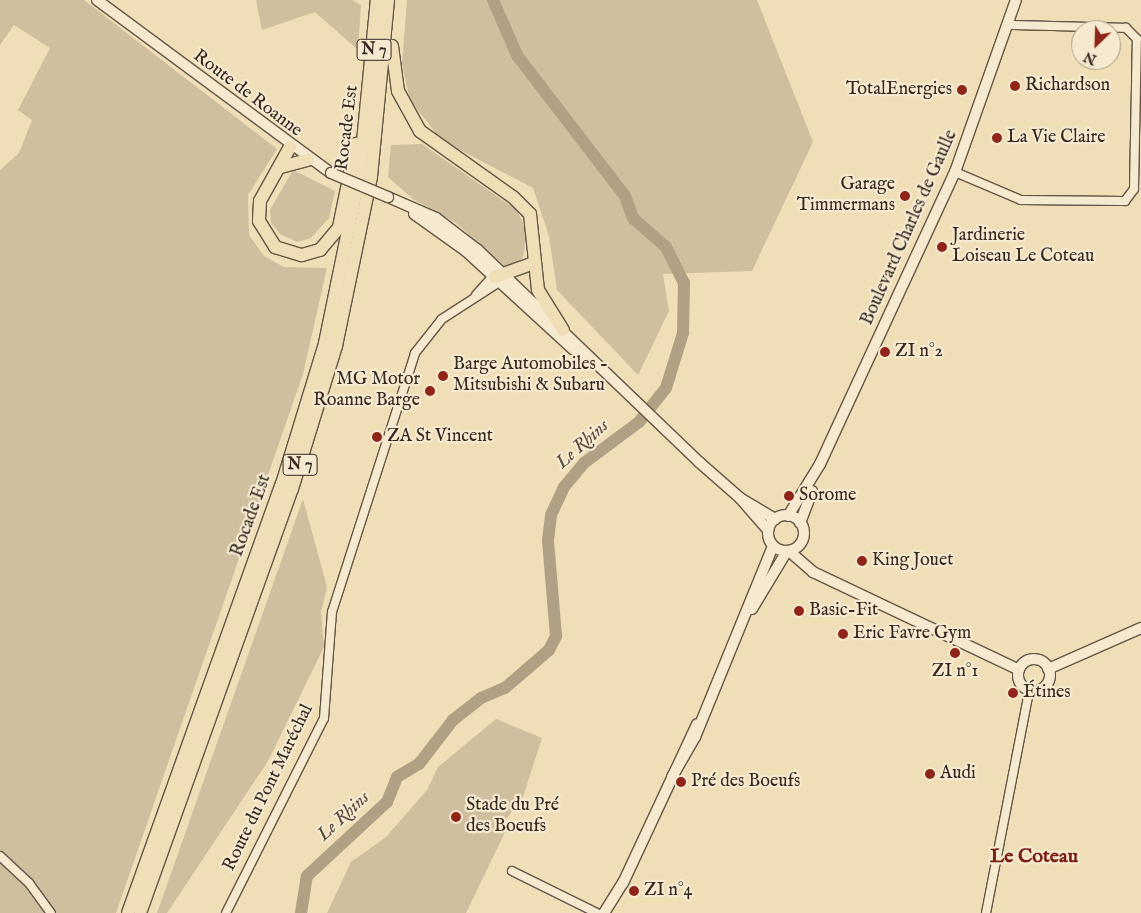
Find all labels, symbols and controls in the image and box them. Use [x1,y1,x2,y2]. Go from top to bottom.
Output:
north arrow [1071,20,1121,70]
road number: N 7 [356,36,392,64]
street label: Route de Roanne [188,46,306,142]
text: N [1081,47,1100,68]
place label: Richardson [1025,75,1110,97]
place label: TotalEnergies [846,79,952,101]
marker: Richardson [1009,80,1021,92]
street label: Rocade Est [332,84,364,172]
marker: TotalEnergies [956,84,968,96]
street label: Boulevard Charles de Gaulle [857,127,963,329]
place label: La Vie Claire [1007,127,1105,149]
marker: La Vie Claire [991,132,1003,144]
place label: Garage Timmermans [797,175,895,218]
marker: Garage Timmermans [899,190,911,202]
place label: Jardinerie Loiseau Le Coteau [952,226,1094,268]
marker: Jardinerie Loiseau Le Coteau [936,241,948,253]
place label: ZI n°2 [895,341,943,363]
marker: ZI n°2 [879,346,891,358]
place label: Barge Automobiles - Mitsubishi & Subaru [453,355,608,398]
place label: MG Motor Roanne Barge [313,370,420,412]
marker: Barge Automobiles - Mitsubishi & Subaru [437,370,449,382]
marker: MG Motor Roanne Barge [424,385,436,397]
water label: Le Rhins [552,415,614,475]
place label: ZA St Vincent [387,426,493,448]
marker: ZA St Vincent [371,431,383,443]
road number: N 7 [282,452,318,478]
street label: Rocade Est [227,472,277,560]
place label: Sorome [799,485,856,507]
marker: Sorome [783,490,795,502]
place label: King Jouet [872,550,953,572]
marker: King Jouet [856,555,868,567]
place label: Basic-Fit [809,600,878,622]
marker: Basic-Fit [793,605,805,617]
place label: Eric Favre Gym [853,623,971,645]
marker: Eric Favre Gym [837,628,849,640]
marker: ZI n°1 [949,647,961,659]
place label: ZI n°1 [932,661,978,683]
place label: Étines [1023,682,1071,704]
marker: Étines [1007,687,1019,699]
street label: Route du Pont Maréchal [219,701,319,875]
place label: Audi [940,763,976,785]
marker: Audi [924,768,936,780]
place label: Pré des Boeufs [691,771,800,793]
marker: Pré des Boeufs [675,776,687,788]
water label: Le Rhins [313,787,375,847]
place label: Stade du Pré des Boeufs [466,796,559,839]
marker: Stade du Pré des Boeufs [450,811,462,823]
district label: Le Coteau [990,844,1078,868]
place label: ZI n°4 [644,880,692,902]
marker: ZI n°4 [628,885,640,897]

